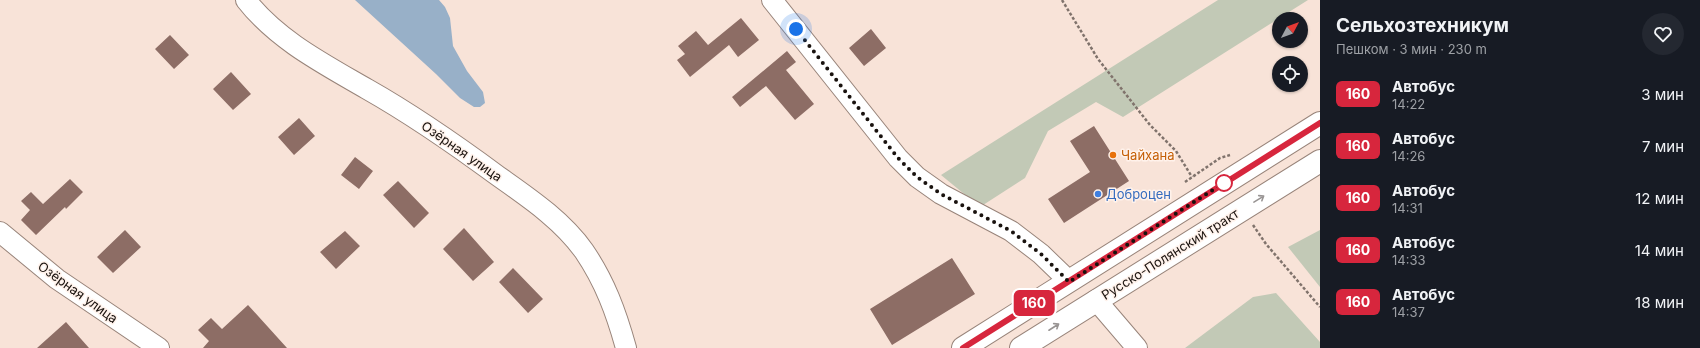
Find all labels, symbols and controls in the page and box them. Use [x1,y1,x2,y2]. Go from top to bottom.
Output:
north arrow [1272,12,1308,48]
map controls [1272,12,1308,92]
button: heart [1642,13,1684,55]
text: Сельхозтехникум [1336,14,1509,37]
your location [786,19,806,39]
text: Пешком · 3 мин · 230 m [1336,41,1487,57]
button: locate [1272,56,1308,92]
text: Автобус [1392,77,1455,96]
text: 160 [1346,85,1370,102]
text: 3 мин [1641,85,1684,104]
text: 14:22 [1392,96,1425,112]
street label: Озёрная улица [419,117,505,185]
text: Автобус [1392,129,1455,148]
text: 160 [1346,137,1370,154]
text: 7 мин [1642,137,1684,156]
place label: Чайхана [1121,147,1174,163]
text: 14:26 [1392,148,1425,164]
marker: Чайхана [1108,150,1118,160]
unlabelled marker [1215,174,1233,192]
text: Автобус [1392,181,1455,200]
place label: Доброцен [1106,186,1171,202]
marker: Доброцен [1093,189,1103,199]
text: 160 [1346,189,1370,206]
text: 12 мин [1635,189,1684,208]
one-way arrow [1253,195,1264,203]
text: 14:31 [1392,200,1423,216]
street label: Русско-Полянский тракт [1098,205,1242,303]
text: Автобус [1392,233,1455,252]
text: 160 [1346,241,1370,258]
text: 14 мин [1635,241,1684,260]
text: 14:33 [1392,252,1426,268]
street label: Озёрная улица [35,258,121,326]
text: Автобус [1392,285,1455,304]
line badge: 160 [1011,290,1057,316]
text: 160 [1346,293,1370,310]
text: 18 мин [1635,293,1684,312]
text: 160 [1022,294,1046,311]
text: 14:37 [1392,304,1425,320]
one-way arrow [1048,323,1059,331]

